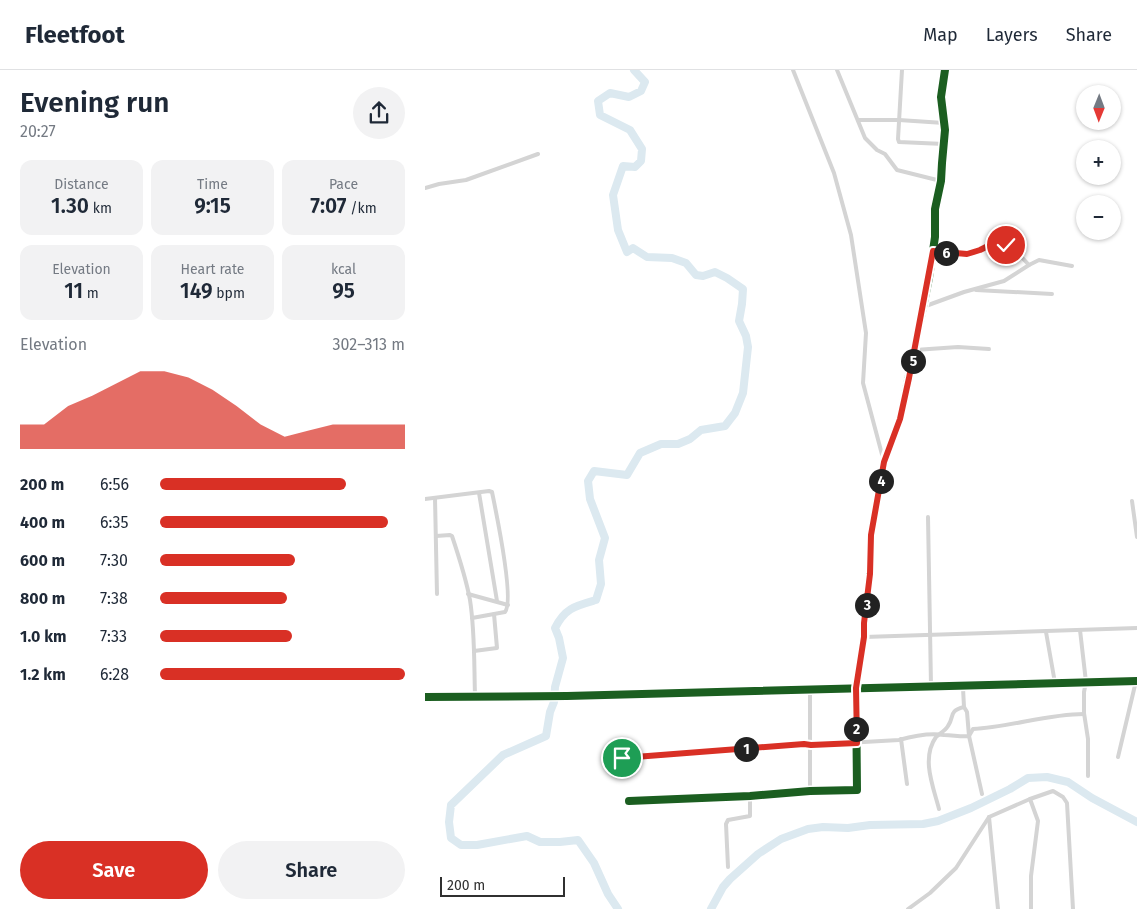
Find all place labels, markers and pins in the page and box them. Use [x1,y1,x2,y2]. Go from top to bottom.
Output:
pin [985,224,1027,266]
pin: 6 [933,240,959,266]
pin: 5 [901,348,925,374]
pin: 4 [869,468,893,494]
pin: 3 [855,592,879,618]
pin: 2 [843,716,869,742]
pin: 1 [733,736,759,762]
pin [601,737,643,779]

